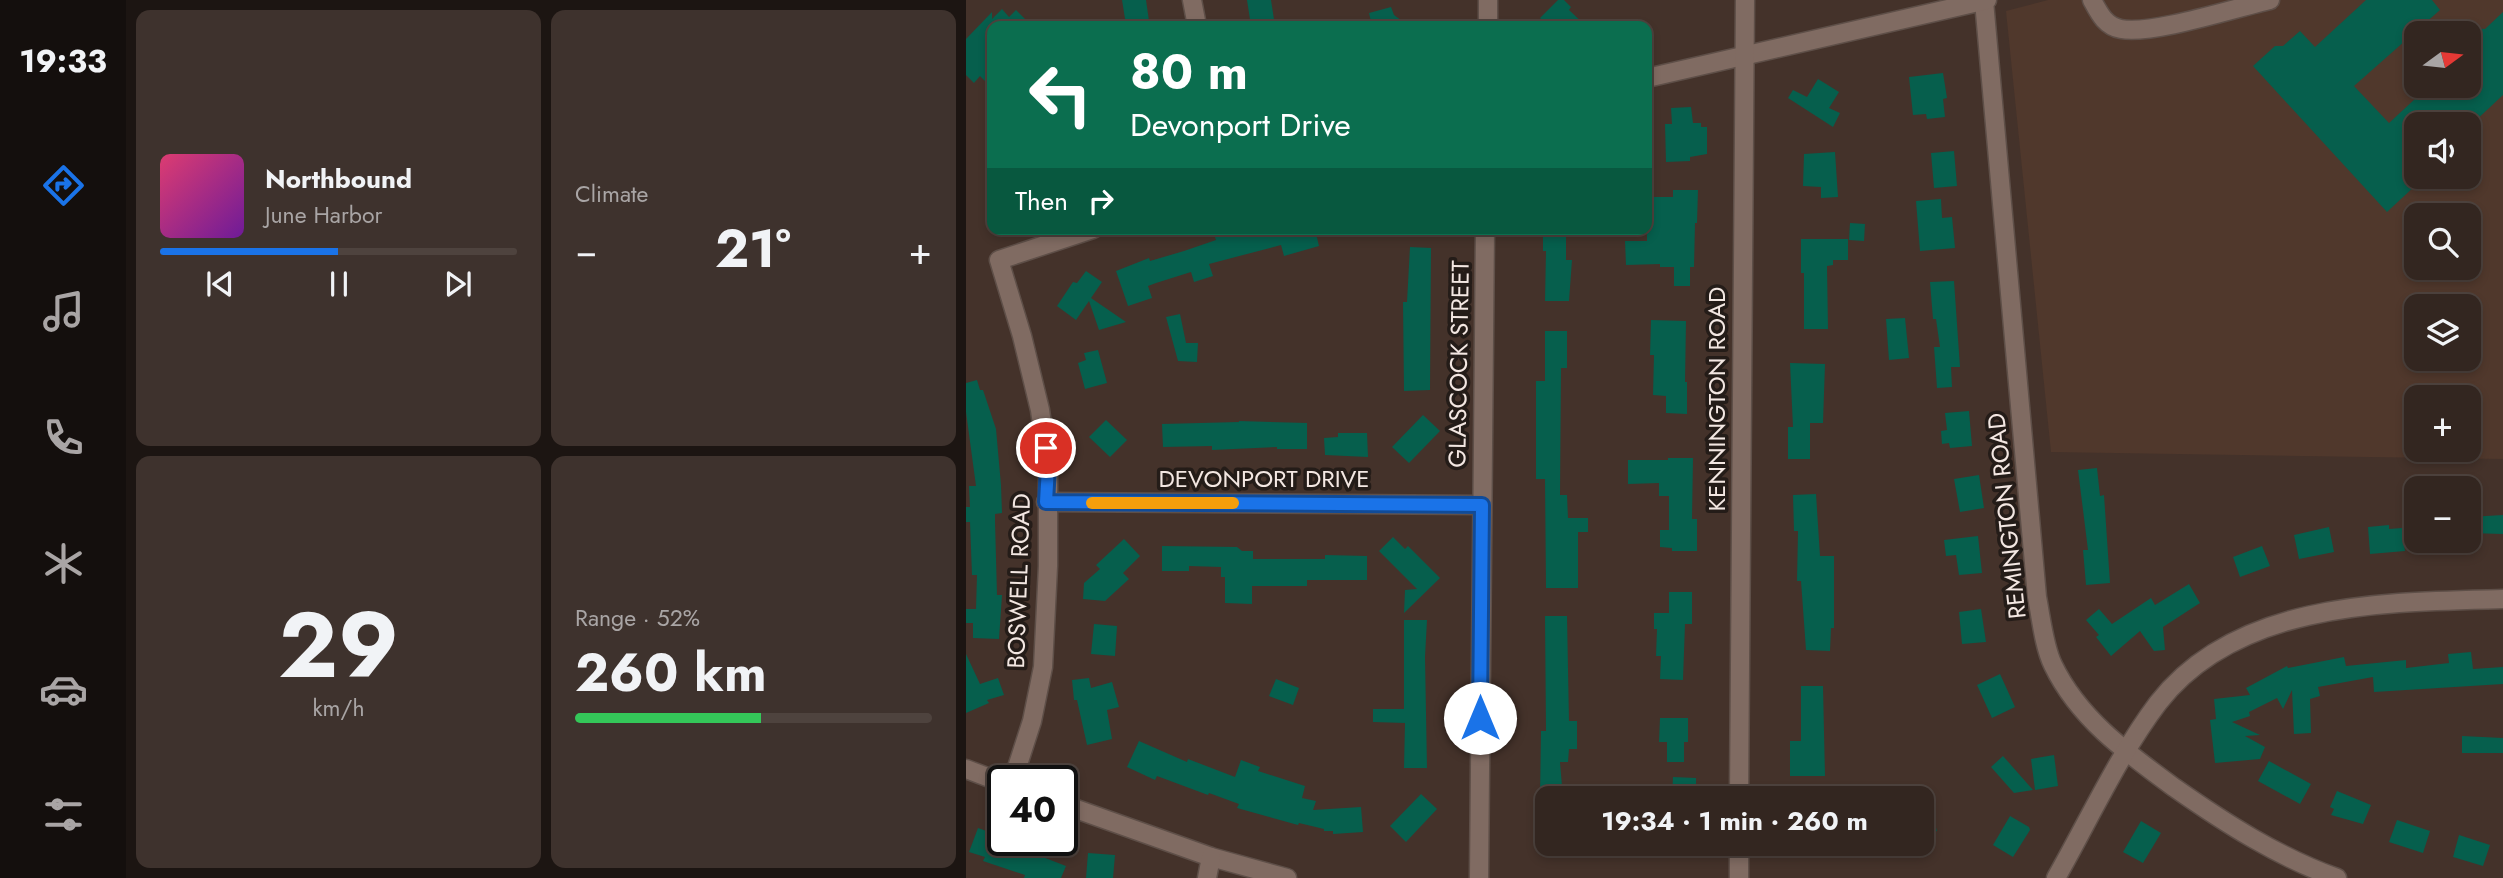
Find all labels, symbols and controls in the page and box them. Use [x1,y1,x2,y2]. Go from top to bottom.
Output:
north arrow [2404,21,2482,98]
map controls [2404,21,2481,553]
text: 80 m [1130,37,1248,107]
text: 19:33 [19,38,107,84]
icon: left [1015,49,1106,140]
text: Devonport Drive [1130,102,1351,148]
button: sound [2404,112,2481,189]
text: Northbound [265,160,412,198]
icon: directions [39,161,88,210]
text: Climate [575,177,648,211]
text: Then [1015,182,1068,220]
icon: right [1082,182,1120,220]
text: June Harbor [265,198,382,232]
button: search [2404,203,2481,280]
text: 21° [715,211,791,287]
text: − [575,223,597,278]
text: + [909,223,932,278]
street label: GLASCOCK STREET [1439,260,1478,468]
icon: previous [201,265,239,303]
icon: pause [320,265,358,303]
icon: next [439,265,477,303]
icon: music [39,287,88,336]
street label: KENNINGTON ROAD [1699,287,1734,511]
button: layers [2404,294,2481,371]
button: + [2404,385,2481,462]
street label: REMINGTON ROAD [1978,411,2035,621]
icon: phone [39,413,88,462]
pin [1016,418,1076,478]
icon: arrive [1027,429,1065,467]
street label: DEVONPORT DRIVE [1158,461,1370,496]
button: − [2404,476,2481,553]
street label: BOSWELL ROAD [998,493,1039,669]
icon: climate [39,539,88,588]
text: 29 [278,580,399,711]
text: Range · 52% [575,601,700,635]
text: 260 km [575,635,767,711]
icon: car [39,665,88,714]
position arrow [1443,681,1517,755]
text: km/h [313,691,364,725]
speed limit sign: 40 [987,765,1078,856]
icon: filters [39,790,88,839]
text: 19:34 · 1 min · 260 m [1601,802,1868,840]

